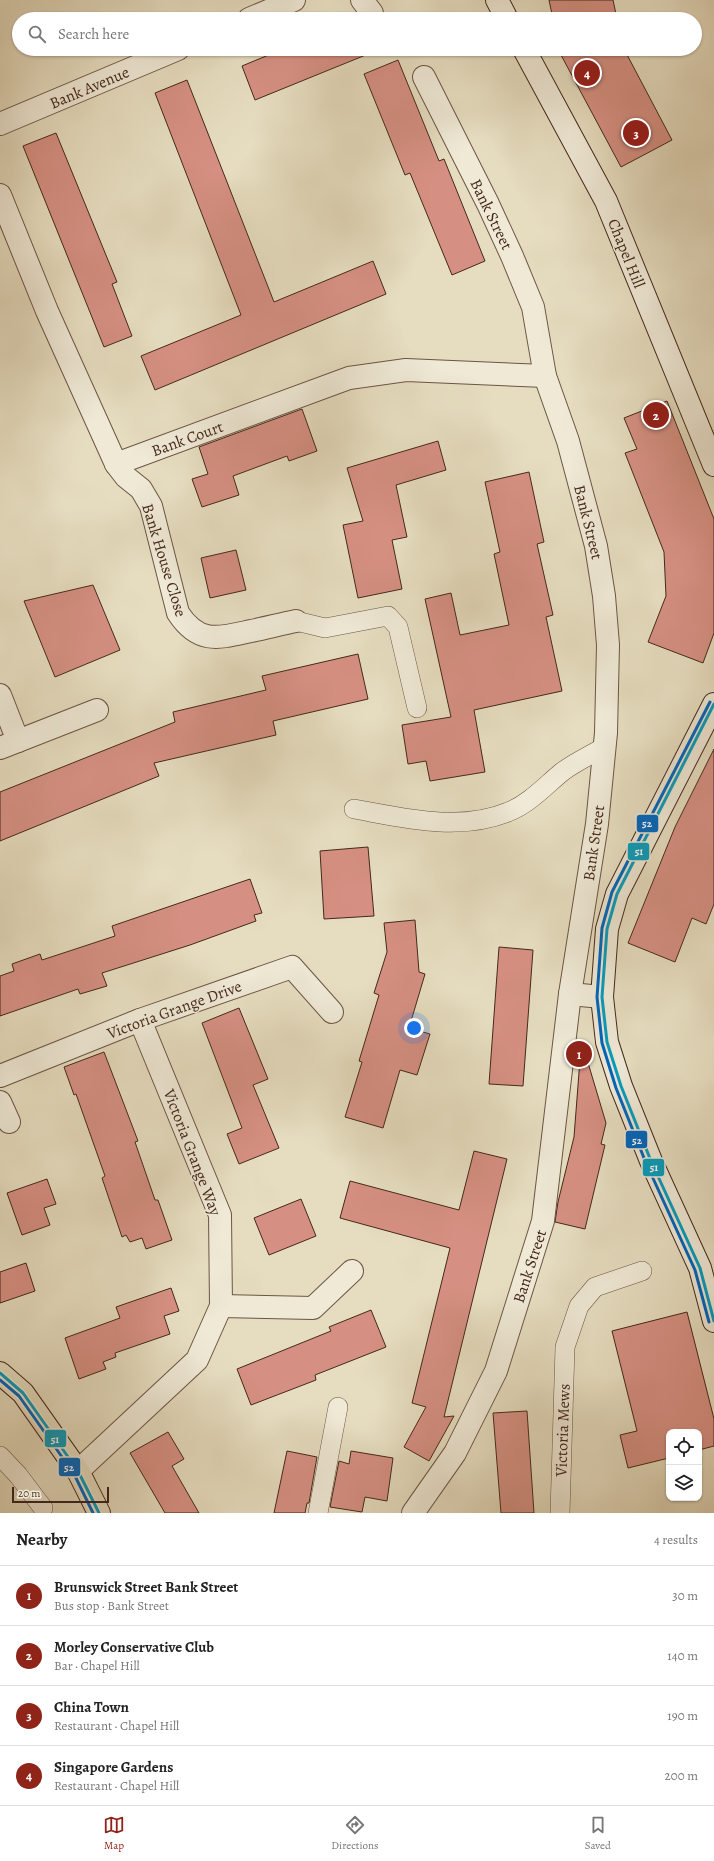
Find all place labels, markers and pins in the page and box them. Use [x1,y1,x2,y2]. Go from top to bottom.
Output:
pin: 4 [574,58,600,88]
pin: 3 [623,118,649,148]
pin: 2 [643,400,669,430]
pin: 1 [566,1039,592,1069]

